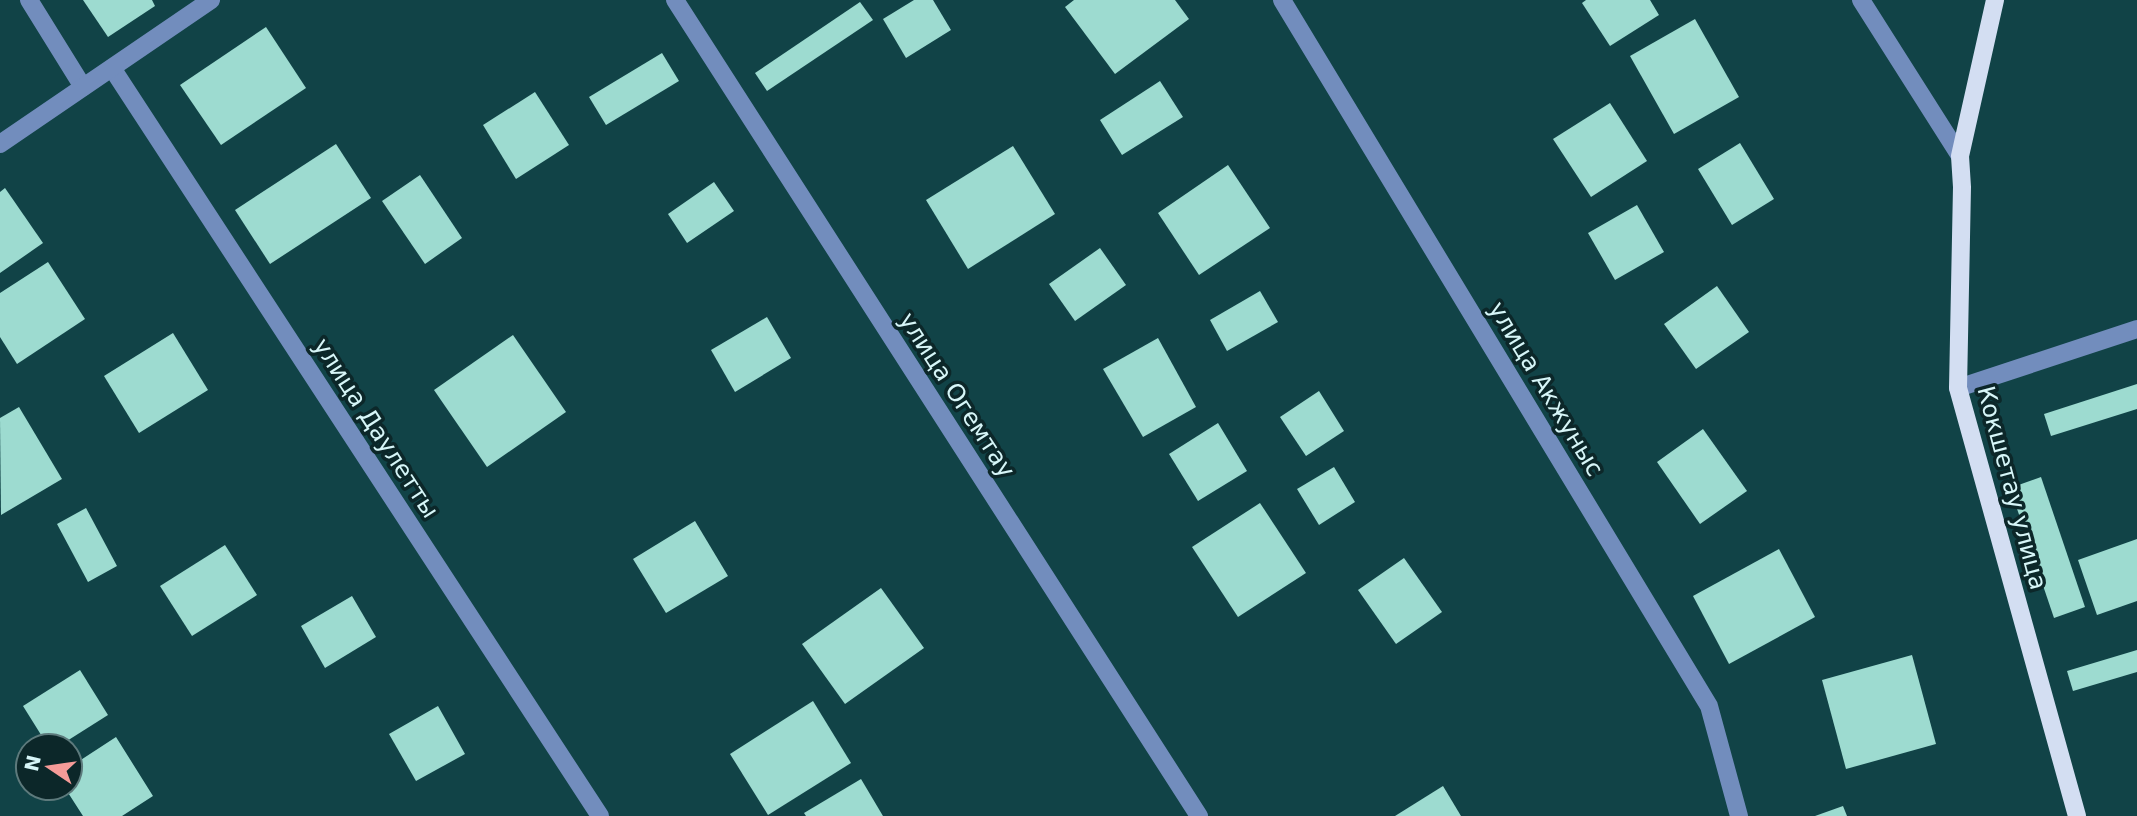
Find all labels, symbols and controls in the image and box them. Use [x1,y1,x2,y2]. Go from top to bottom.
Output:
street label: улица Акжуныс [1483,297,1609,481]
street label: улица Огемтау [893,307,1021,483]
street label: улица Даулетты [307,333,445,523]
street label: Кокшетау улица [1971,383,2053,593]
north arrow [14,732,84,802]
text: N [20,753,45,773]

